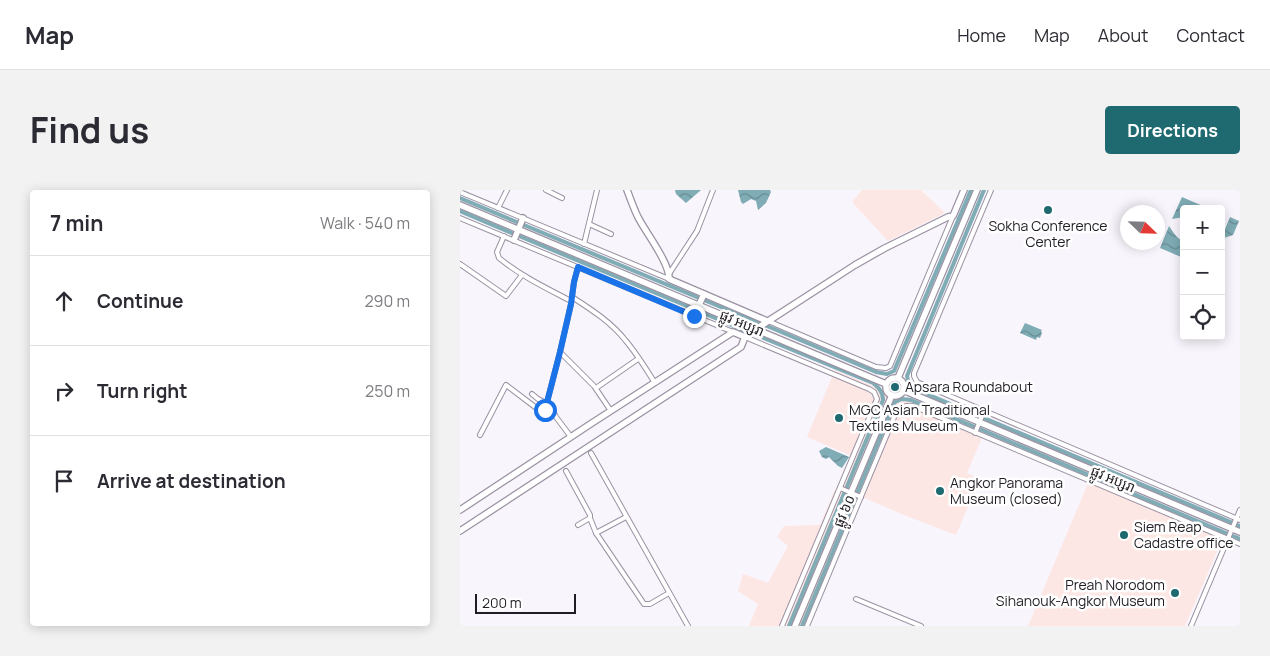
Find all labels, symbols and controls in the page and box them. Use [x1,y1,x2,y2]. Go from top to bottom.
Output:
text: Map [25,18,74,51]
text: Home [957,23,1006,47]
text: Map [1034,23,1070,47]
text: About [1098,23,1148,47]
text: Contact [1176,23,1245,47]
text: Find us [30,106,149,154]
button: Directions [1105,106,1240,154]
marker: Sokha Conference Center [1042,204,1054,216]
north arrow [1120,205,1165,250]
map controls [1180,205,1225,340]
button: + [1180,205,1225,250]
text: 7 min [50,209,103,237]
text: Walk · 540 m [320,212,410,234]
place label: Sokha Conference Center [988,216,1108,251]
button: − [1180,250,1225,295]
icon: ahead [50,287,78,315]
text: Continue [97,288,183,314]
text: 290 m [364,290,410,312]
button: locate [1180,295,1225,340]
route end [683,305,706,328]
street label: ផ្លូវ អប្សរា [716,305,767,343]
icon: right [50,377,78,405]
place label: Apsara Roundabout [905,377,1033,396]
text: Turn right [97,378,187,404]
text: 250 m [365,380,410,402]
marker: Apsara Roundabout [889,381,901,393]
route start [534,399,557,422]
place label: MGC Asian Traditional Textiles Museum [849,400,990,435]
marker: MGC Asian Traditional Textiles Museum [833,412,845,424]
street label: ផ្លូវ អប្សរា [1087,461,1138,499]
icon: arrive [50,467,78,495]
text: Arrive at destination [97,468,286,494]
place label: Angkor Panorama Museum (closed) [950,473,1063,508]
marker: Angkor Panorama Museum (closed) [934,485,946,497]
street label: ផ្លូវ ៦០ [828,491,862,531]
place label: Siem Reap Cadastre office [1134,517,1233,552]
marker: Siem Reap Cadastre office [1118,529,1130,541]
place label: Preah Norodom Sihanouk-Angkor Museum [996,575,1165,610]
marker: Preah Norodom Sihanouk-Angkor Museum [1169,587,1181,599]
scale bar [475,591,576,614]
text: 200 m [482,593,522,612]

